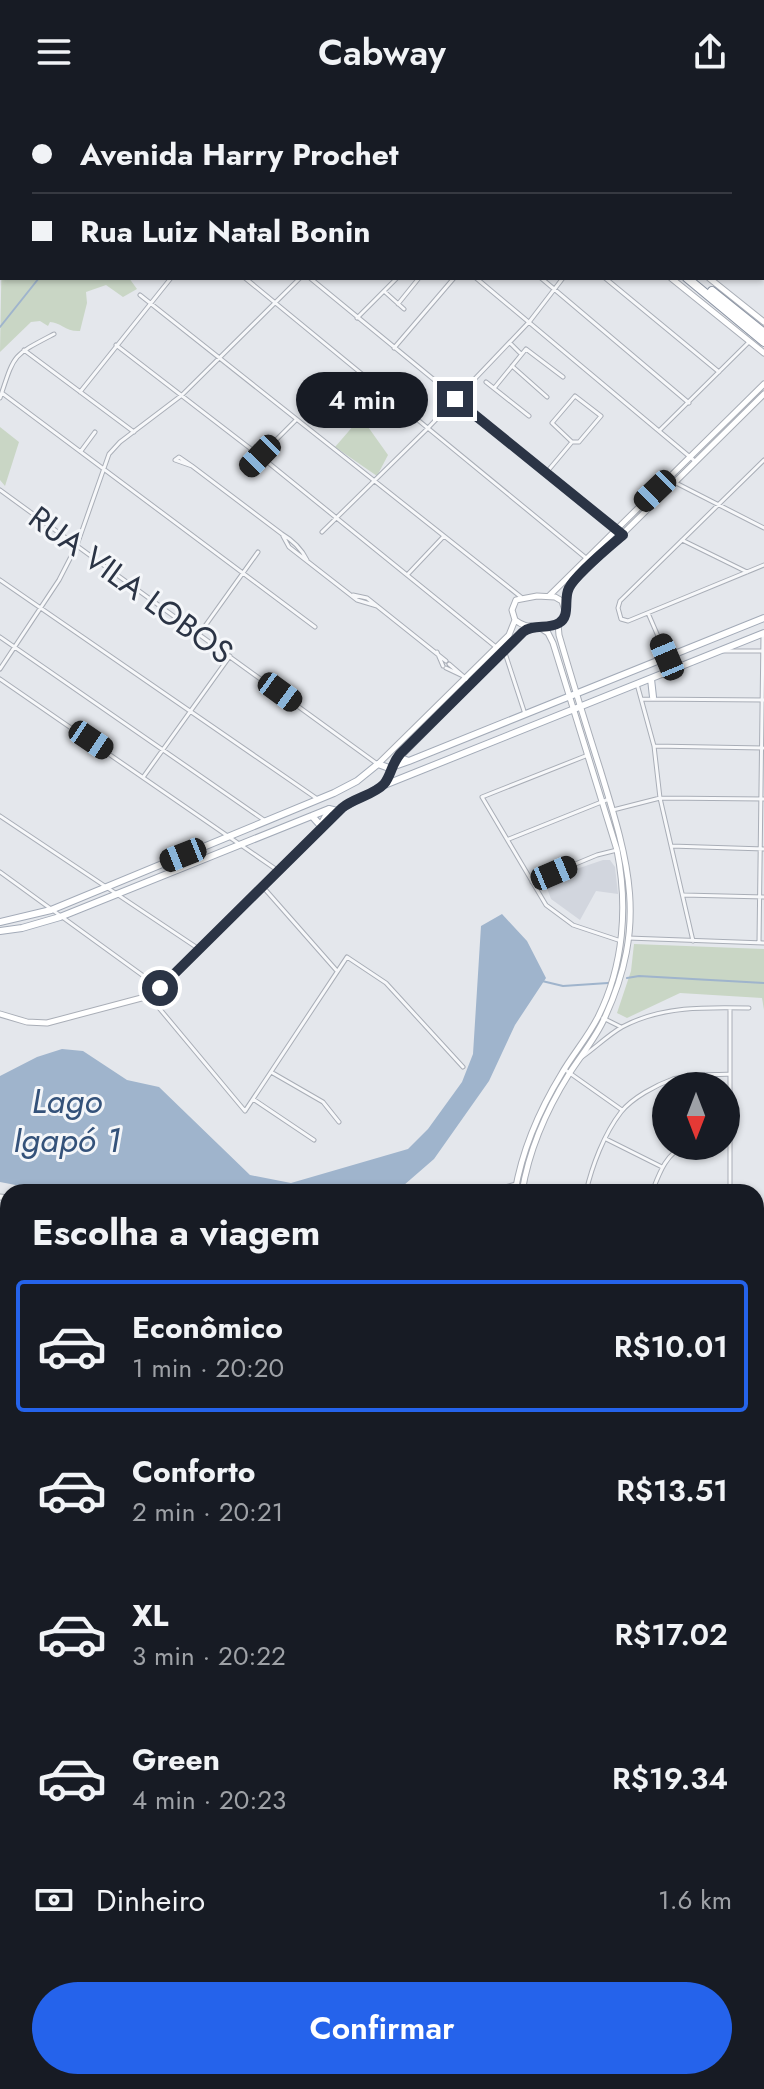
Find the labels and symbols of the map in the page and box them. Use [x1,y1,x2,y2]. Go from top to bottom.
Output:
callout: 4 min [295,371,427,427]
route end [437,381,473,417]
car [235,430,285,482]
car [629,466,681,516]
street label: RUA VILA LOBOS [19,495,243,675]
car [647,630,687,684]
car [254,668,306,716]
car [64,717,118,763]
car [156,835,210,875]
car [527,853,581,893]
route start [142,970,178,1006]
north arrow [652,1072,740,1160]
water label: Lago Igapó 1 [13,1077,121,1165]

